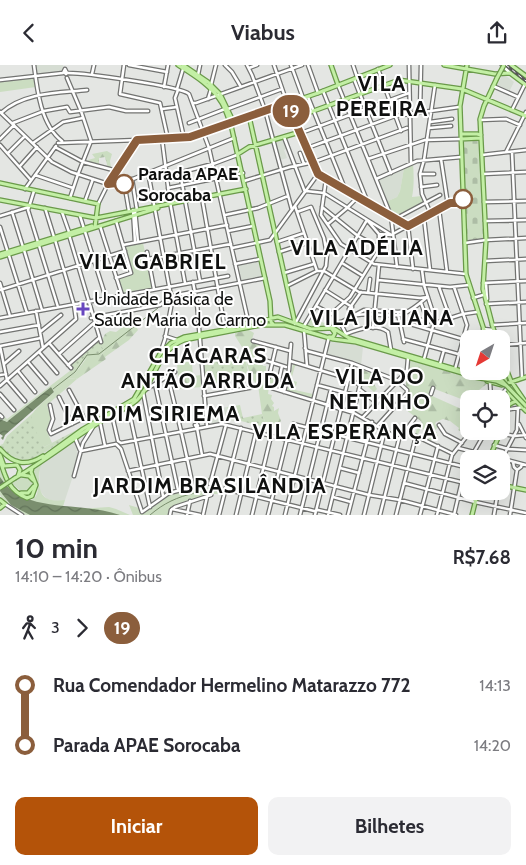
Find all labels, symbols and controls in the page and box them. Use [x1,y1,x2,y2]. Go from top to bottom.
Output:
icon: back [15,19,43,47]
text: Viabus [231,19,295,46]
icon: share [483,19,511,47]
district label: VILA PEREIRA [336,70,428,122]
line badge: 19 [268,95,314,127]
text: 19 [283,100,299,122]
place label: Parada APAE Sorocaba [138,163,238,206]
marker: Parada APAE Sorocaba [114,174,134,194]
unlabelled marker [453,189,473,209]
district label: VILA ADÉLIA [290,234,424,261]
district label: VILA GABRIEL [79,248,227,275]
place label: Unidade Básica de Saúde Maria do Carmo [94,288,266,331]
marker: Unidade Básica de Saúde Maria do Carmo [76,302,90,316]
district label: VILA JULIANA [310,304,454,331]
north arrow [460,330,510,380]
map controls [460,330,510,500]
district label: CHÁCARAS ANTÃO ARRUDA [121,342,295,394]
district label: VILA DO NETINHO [329,363,431,415]
button: locate [460,390,510,440]
district label: JARDIM SIRIEMA [63,400,240,427]
district label: VILA ESPERANÇA [253,418,437,445]
button: layers [460,450,510,500]
district label: JARDIM BRASILÂNDIA [92,472,327,499]
text: 10 min [15,531,98,565]
text: R$7.68 [453,546,511,569]
text: 14:10 – 14:20 · Ônibus [15,567,162,586]
icon: walk [15,614,43,642]
icon: forward [68,614,96,642]
text: 19 [114,617,130,639]
text: 3 [51,618,60,637]
text: Rua Comendador Hermelino Matarazzo 772 [53,674,411,697]
text: 14:13 [479,676,511,695]
text: Parada APAE Sorocaba [53,734,240,757]
text: 14:20 [474,736,511,755]
button: Iniciar [15,797,258,855]
button: Bilhetes [268,797,511,855]

